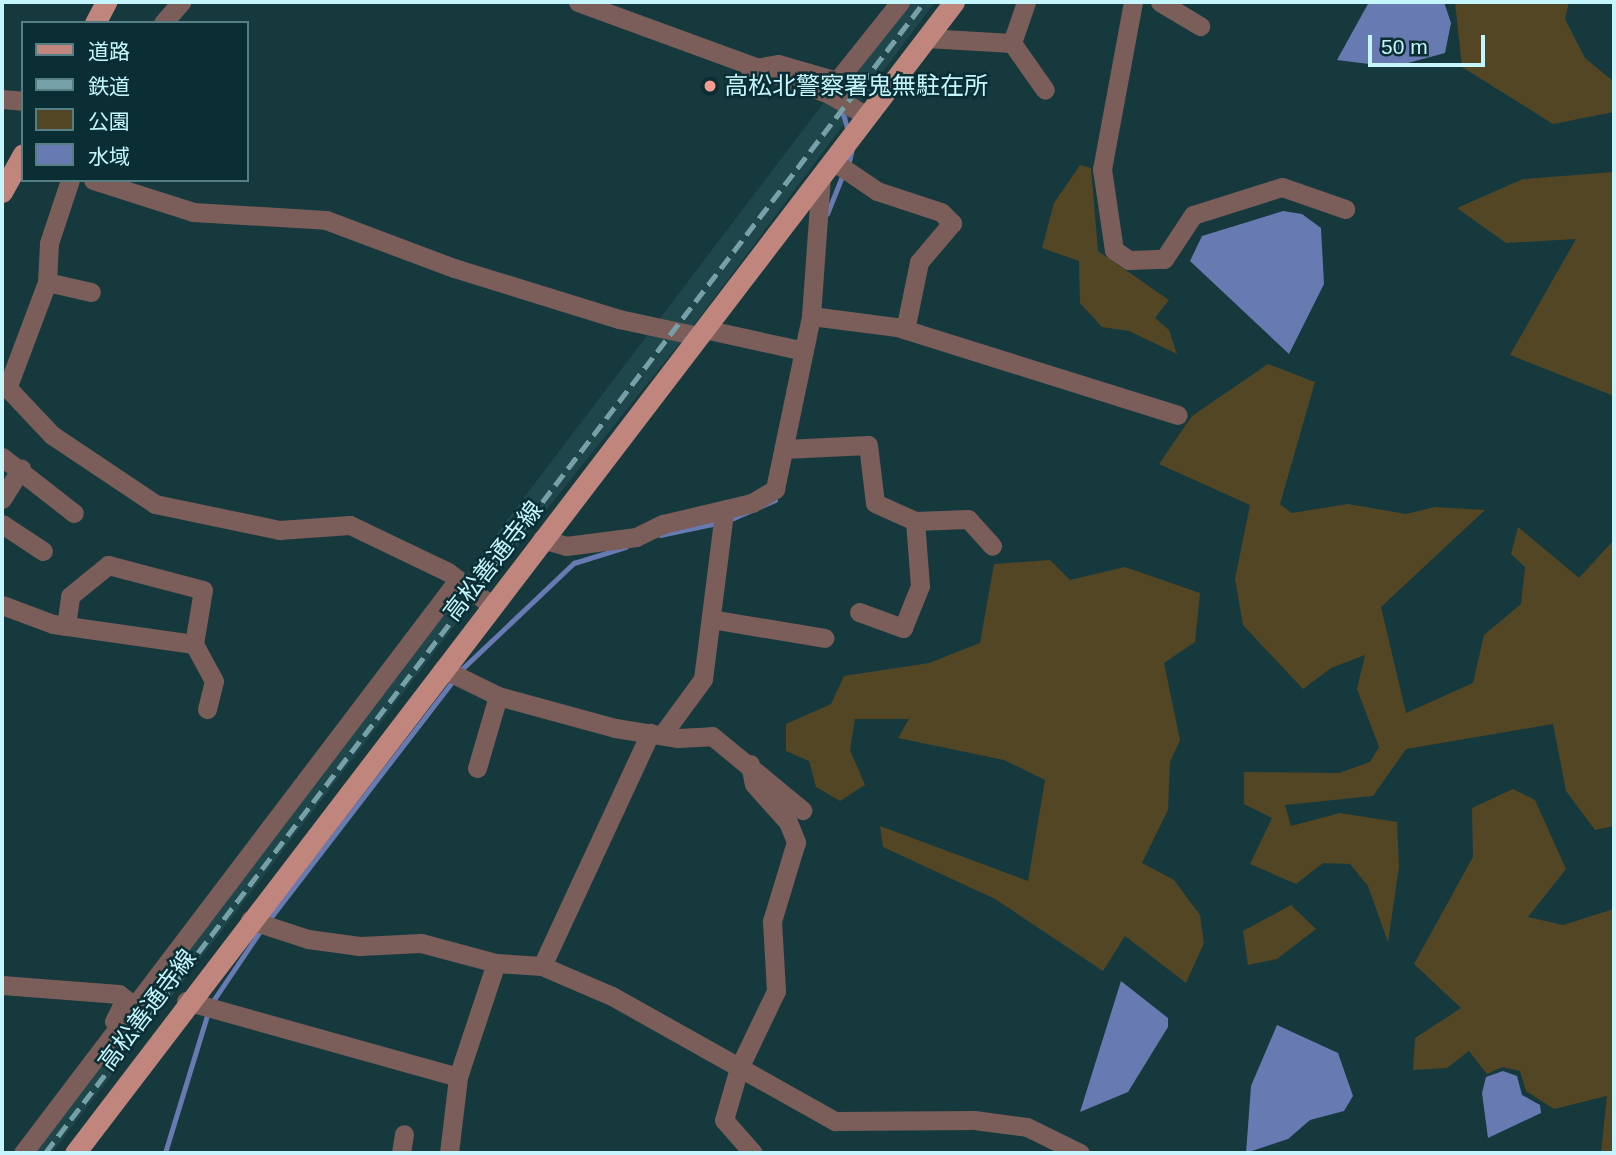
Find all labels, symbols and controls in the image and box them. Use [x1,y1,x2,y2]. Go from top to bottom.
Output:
legend [21,21,248,182]
scale bar [1371,21,1488,65]
text: 50 m [1381,35,1428,58]
text: 道路 [88,40,130,63]
place label: 高松北警察署鬼無駐在所 [724,72,988,100]
text: 鉄道 [88,75,130,98]
marker: 高松北警察署鬼無駐在所 [702,78,718,94]
text: 公園 [88,110,130,133]
text: 水域 [88,145,130,168]
street label: 高松善通寺線 [437,495,549,627]
street label: 高松善通寺線 [92,944,202,1076]

